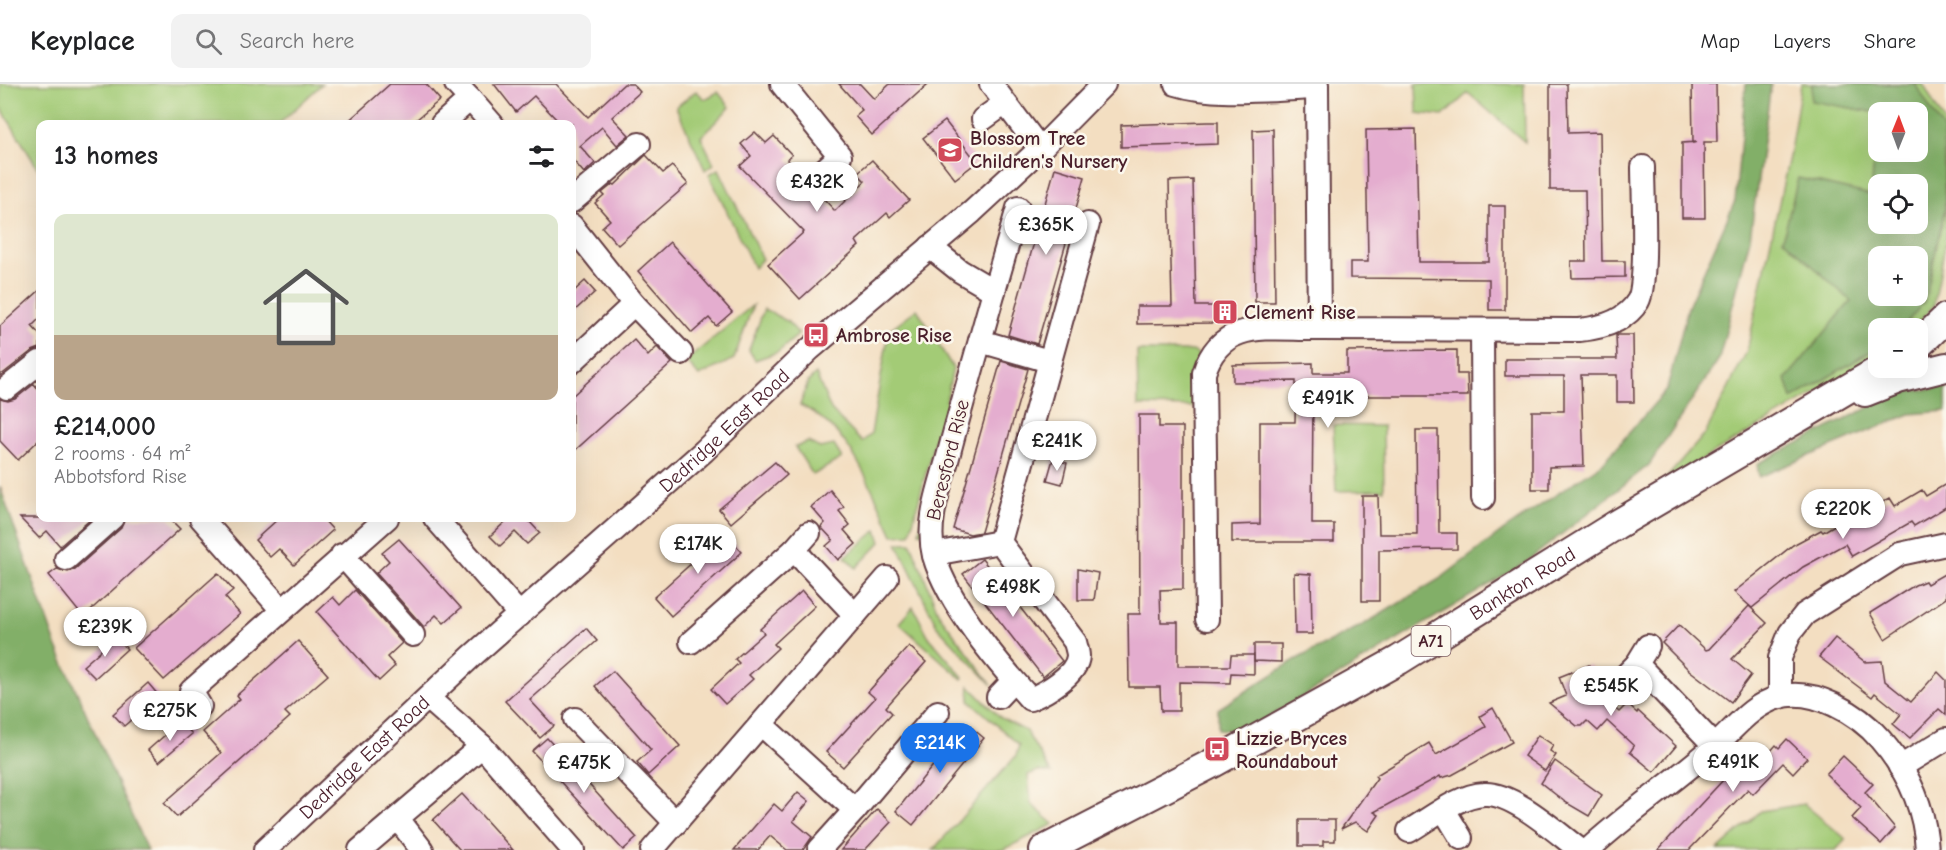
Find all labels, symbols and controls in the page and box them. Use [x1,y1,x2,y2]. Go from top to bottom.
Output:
search box [171,14,591,68]
text: Keyplace [30,25,135,57]
icon: search [192,25,225,58]
text: Search here [240,28,354,54]
text: Map [1701,29,1740,53]
text: Layers [1773,29,1831,53]
text: Share [1864,29,1916,53]
north arrow [1868,102,1928,162]
map controls [1868,102,1928,378]
place label: Blossom Tree Children's Nursery [970,127,1128,173]
school or university icon: Blossom Tree Children's Nursery [935,135,965,165]
icon: filters [525,140,558,173]
text: 13 homes [54,141,158,171]
pin: £432K [775,162,859,213]
text: £432K [790,170,844,193]
button: locate [1868,174,1928,234]
pin: £365K [1004,205,1088,256]
text: £365K [1018,213,1074,236]
button: + [1868,246,1928,306]
icon: home [252,253,360,361]
building icon: Clement Rise [1210,297,1240,327]
place label: Clement Rise [1244,301,1356,324]
button: − [1868,318,1928,378]
bus stop icon: Ambrose Rise [801,320,831,350]
place label: Ambrose Rise [836,324,952,347]
street label: Dedridge East Road [654,364,794,497]
pin: £491K [1286,378,1370,429]
text: £491K [1302,386,1354,409]
street label: Beresford Rise [922,397,974,523]
text: £214,000 [54,412,156,442]
pin: £241K [1015,421,1099,472]
text: £241K [1031,429,1083,452]
text: 2 rooms · 64 m² [54,442,190,465]
text: Abbotsford Rise [54,465,187,488]
pin: £220K [1801,489,1885,540]
text: £220K [1815,497,1871,520]
pin: £174K [656,524,740,575]
text: £174K [673,532,723,555]
street label: Bankton Road [1465,542,1579,625]
pin: £498K [971,567,1055,618]
text: £498K [986,575,1040,598]
pin: £239K [63,607,147,658]
text: £239K [78,615,132,638]
road number: A71 [1412,626,1450,656]
pin: £545K [1569,666,1653,717]
text: £545K [1583,674,1639,697]
street label: Dedridge East Road [294,690,434,824]
pin: £275K [128,691,212,742]
text: £275K [143,699,197,722]
pin: £214K [898,723,982,774]
place label: Lizzie Bryces Roundabout [1236,727,1347,773]
text: £214K [914,731,966,754]
bus stop icon: Lizzie Bryces Roundabout [1202,734,1232,764]
pin: £491K [1691,742,1775,793]
pin: £475K [542,743,626,794]
text: £491K [1707,750,1759,773]
text: £475K [557,751,611,774]

